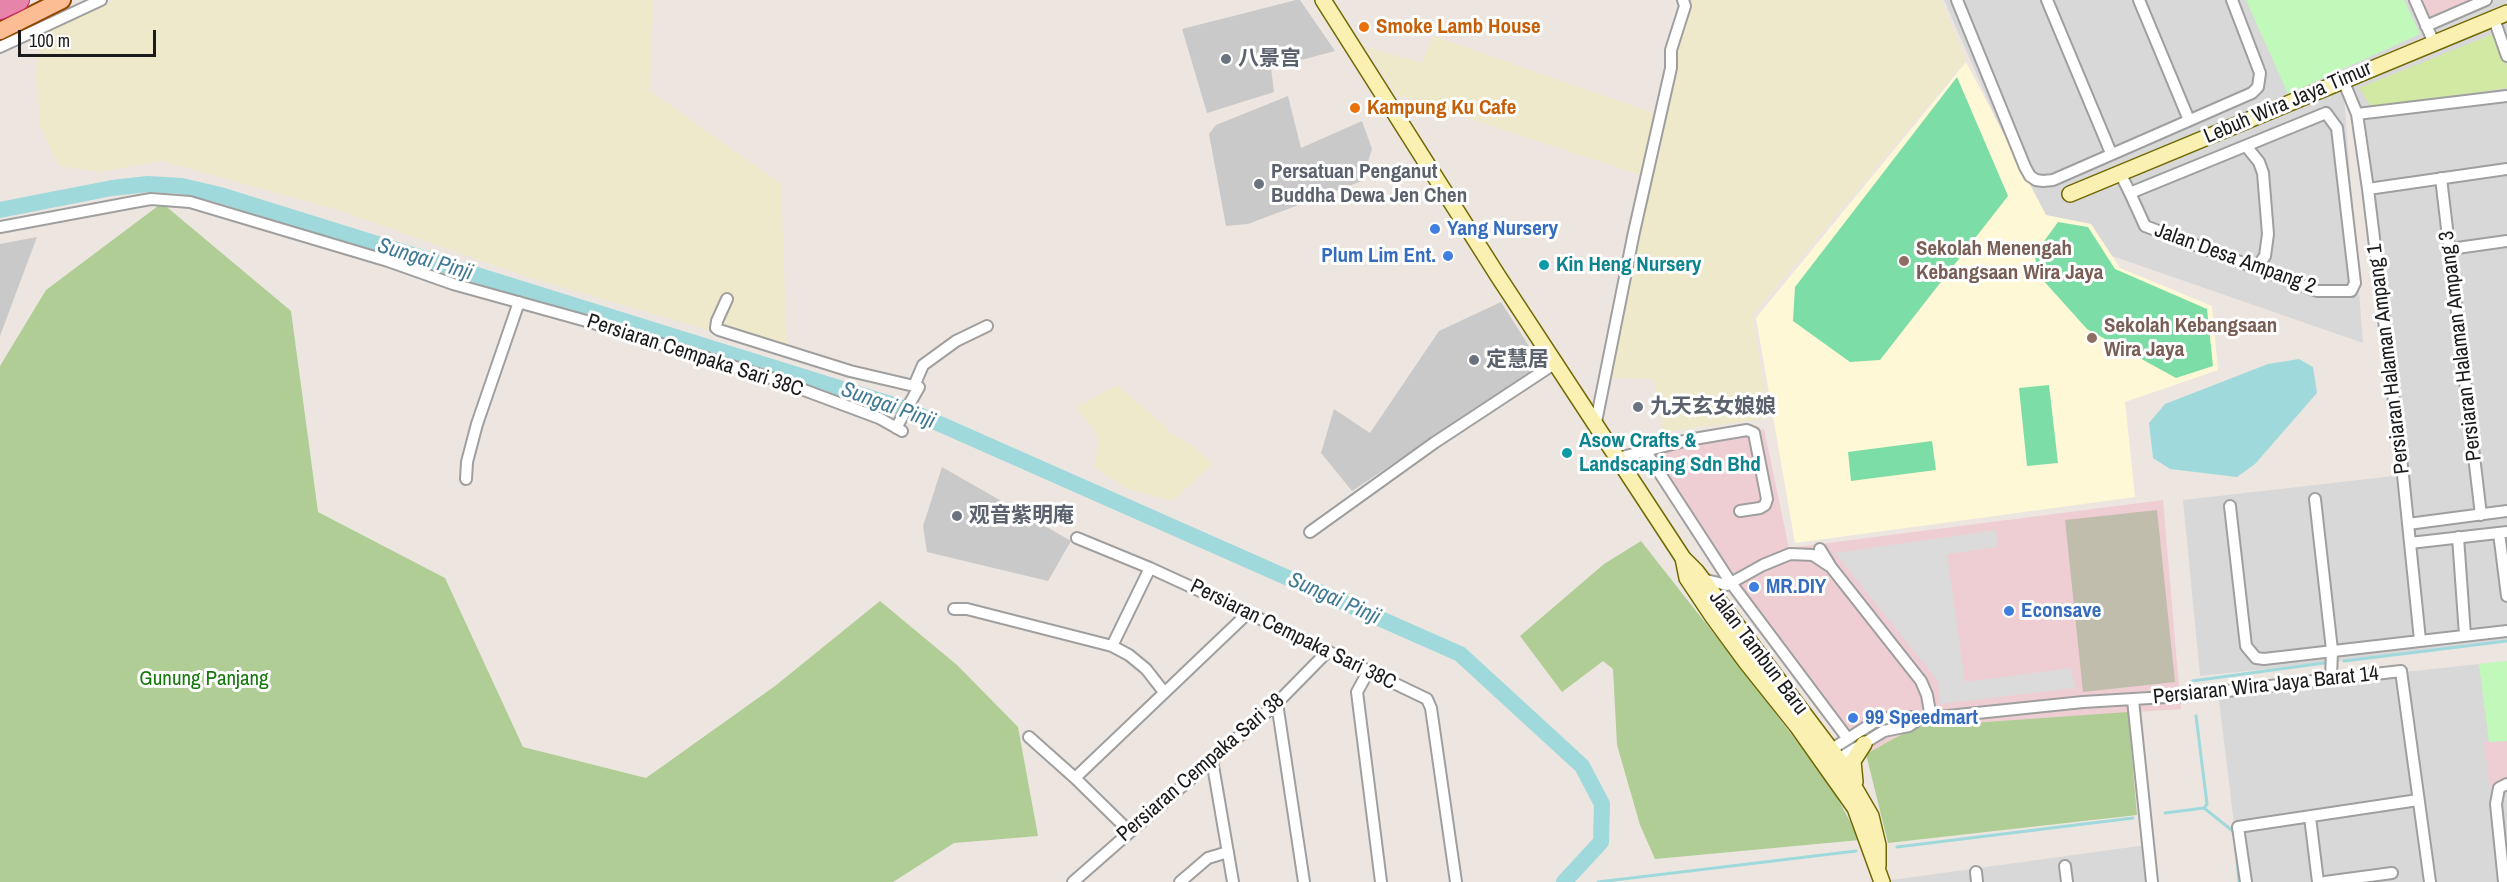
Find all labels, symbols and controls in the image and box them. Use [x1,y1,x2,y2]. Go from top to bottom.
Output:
place label: Smoke Lamb House [1376,14,1541,40]
scale bar [21,18,159,56]
marker: Smoke Lamb House [1357,20,1371,34]
text: 100 m [29,28,70,53]
place label: 八景宫 [1238,46,1301,72]
marker: 八景宫 [1219,52,1233,66]
street label: Lebuh Wira Jaya Timur [2200,56,2376,150]
place label: Kampung Ku Cafe [1367,95,1516,121]
marker: Kampung Ku Cafe [1348,101,1362,115]
place label: Persatuan Penganut Buddha Dewa Jen Chen [1271,159,1467,209]
marker: Persatuan Penganut Buddha Dewa Jen Chen [1252,177,1266,191]
place label: Yang Nursery [1447,216,1558,242]
street label: Jalan Desa Ampang 2 [2151,218,2319,300]
marker: Yang Nursery [1428,222,1442,236]
street label: Persiaran Halaman Ampang 3 [2434,230,2488,462]
water label: Sungai Pinji [374,233,476,287]
place label: Sekolah Menengah Kebangsaan Wira Jaya [1916,236,2103,286]
place label: Plum Lim Ent. [1321,243,1436,269]
street label: Persiaran Halaman Ampang 1 [2362,243,2416,475]
marker: Plum Lim Ent. [1441,249,1455,263]
place label: Kin Heng Nursery [1556,252,1701,278]
marker: Sekolah Menengah Kebangsaan Wira Jaya [1897,254,1911,268]
marker: Kin Heng Nursery [1537,258,1551,272]
street label: Persiaran Cempaka Sari 38C [584,309,806,403]
place label: Sekolah Kebangsaan Wira Jaya [2104,313,2277,363]
marker: Sekolah Kebangsaan Wira Jaya [2085,331,2099,345]
place label: 定慧居 [1486,347,1549,373]
marker: 定慧居 [1467,353,1481,367]
water label: Sungai Pinji [837,377,939,435]
place label: 九天玄女娘娘 [1650,394,1776,420]
marker: 九天玄女娘娘 [1631,400,1645,414]
place label: Asow Crafts & Landscaping Sdn Bhd [1579,428,1761,478]
marker: Asow Crafts & Landscaping Sdn Bhd [1560,446,1574,460]
place label: 观音紫明庵 [969,503,1074,529]
marker: 观音紫明庵 [950,509,964,523]
water label: Sungai Pinji [1284,567,1384,631]
street label: Persiaran Cempaka Sari 38C [1186,574,1400,696]
place label: MR.DIY [1766,574,1826,600]
marker: MR.DIY [1747,580,1761,594]
street label: Jalan Tambun Baru [1703,586,1813,720]
place label: Econsave [2021,598,2101,624]
marker: Econsave [2002,604,2016,618]
street label: Persiaran Wira Jaya Barat 14 [2152,662,2380,710]
park label: Gunung Panjang [139,666,269,692]
street label: Persiaran Cempaka Sari 38 [1112,688,1290,848]
place label: 99 Speedmart [1865,705,1978,731]
marker: 99 Speedmart [1846,711,1860,725]

